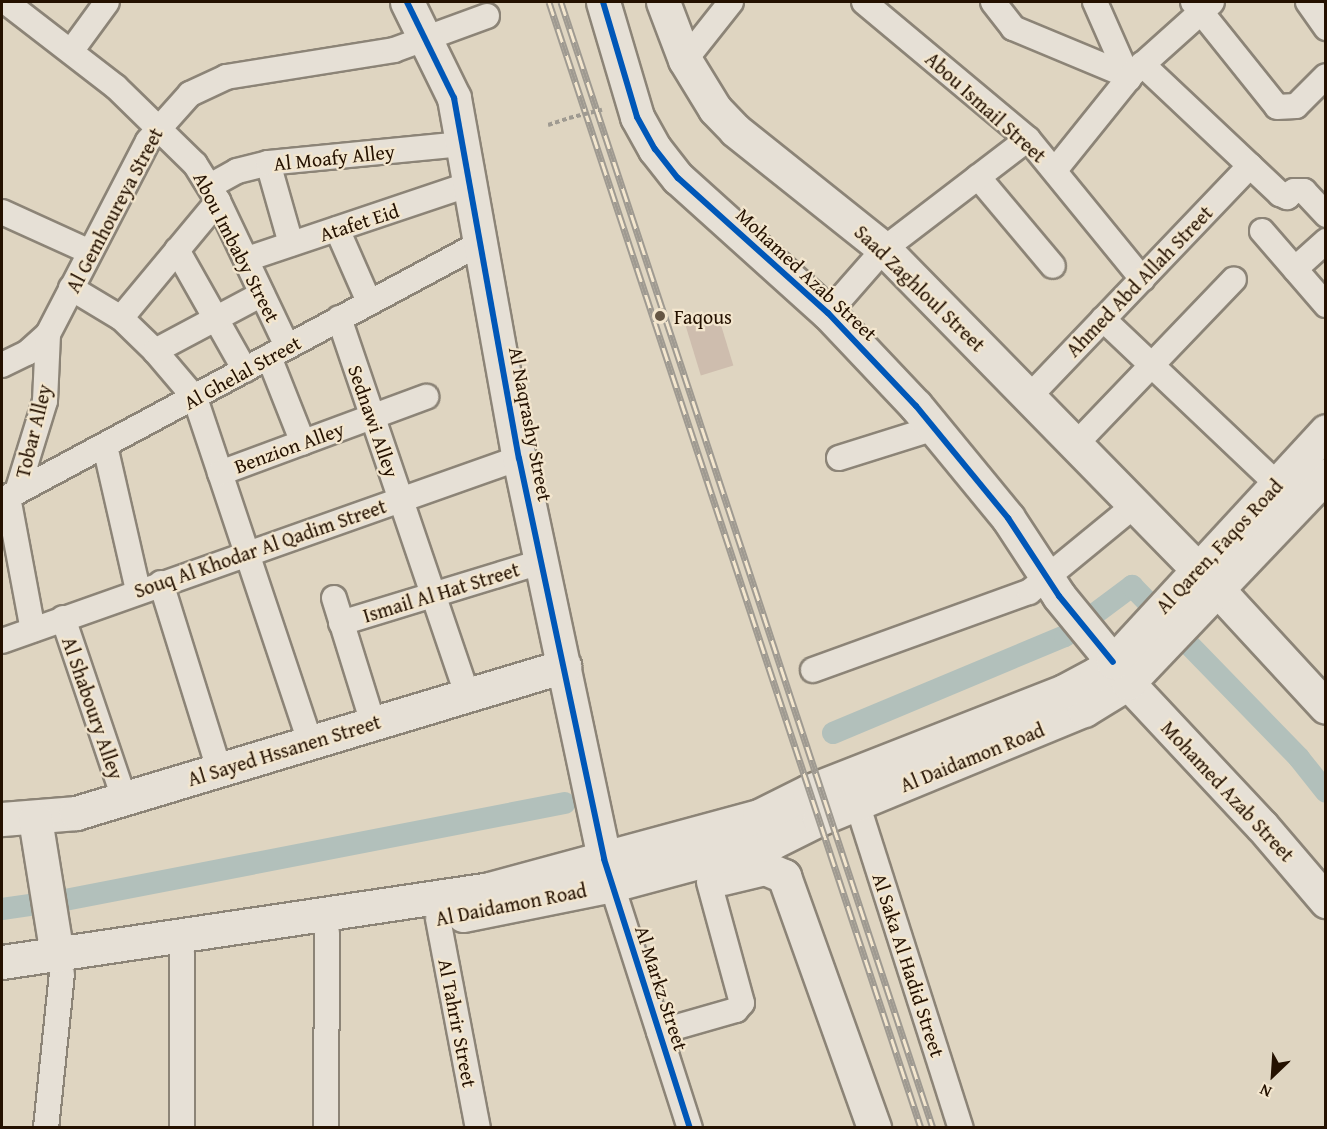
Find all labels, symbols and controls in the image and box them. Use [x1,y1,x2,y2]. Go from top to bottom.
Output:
street label: Abou Ismail Street [921,47,1051,167]
street label: Al Gemhoureya Street [60,123,168,297]
street label: Al Moafy Alley [272,139,396,175]
street label: Abou Imbaby Street [189,168,285,326]
street label: Atafet Eid [316,198,402,246]
street label: Ahmed Abd Allah Street [1061,200,1217,362]
street label: Mohamed Azab Street [732,203,882,345]
street label: Saad Zaghloul Street [850,220,990,356]
place label: Faqous [674,304,732,328]
marker: Faqous [651,307,669,325]
street label: Al Ghelal Street [179,330,305,414]
street label: Al Naqrashy Street [504,345,558,503]
street label: Sednawi Alley [344,362,404,480]
street label: Tobar Alley [10,382,56,480]
street label: Benzion Alley [231,416,347,478]
street label: Al Qaren, Faqos Road [1151,474,1287,618]
street label: Souq Al Khodar Al Qadim Street [131,493,389,603]
street label: Ismail Al Hat Street [360,557,522,627]
street label: Al Shaboury Alley [57,634,129,782]
street label: Al Sayed Hssanen Street [184,709,384,791]
street label: Mohamed Azab Street [1157,716,1299,866]
street label: Al Daidamon Road [896,717,1048,797]
street label: Al Saka Al Hadid Street [868,870,950,1060]
street label: Al Daidamon Road [433,878,589,930]
street label: Al Markz Street [630,922,694,1054]
street label: Al Tahrir Street [434,957,482,1089]
north arrow [1243,1045,1303,1105]
text: N [1255,1078,1275,1104]

